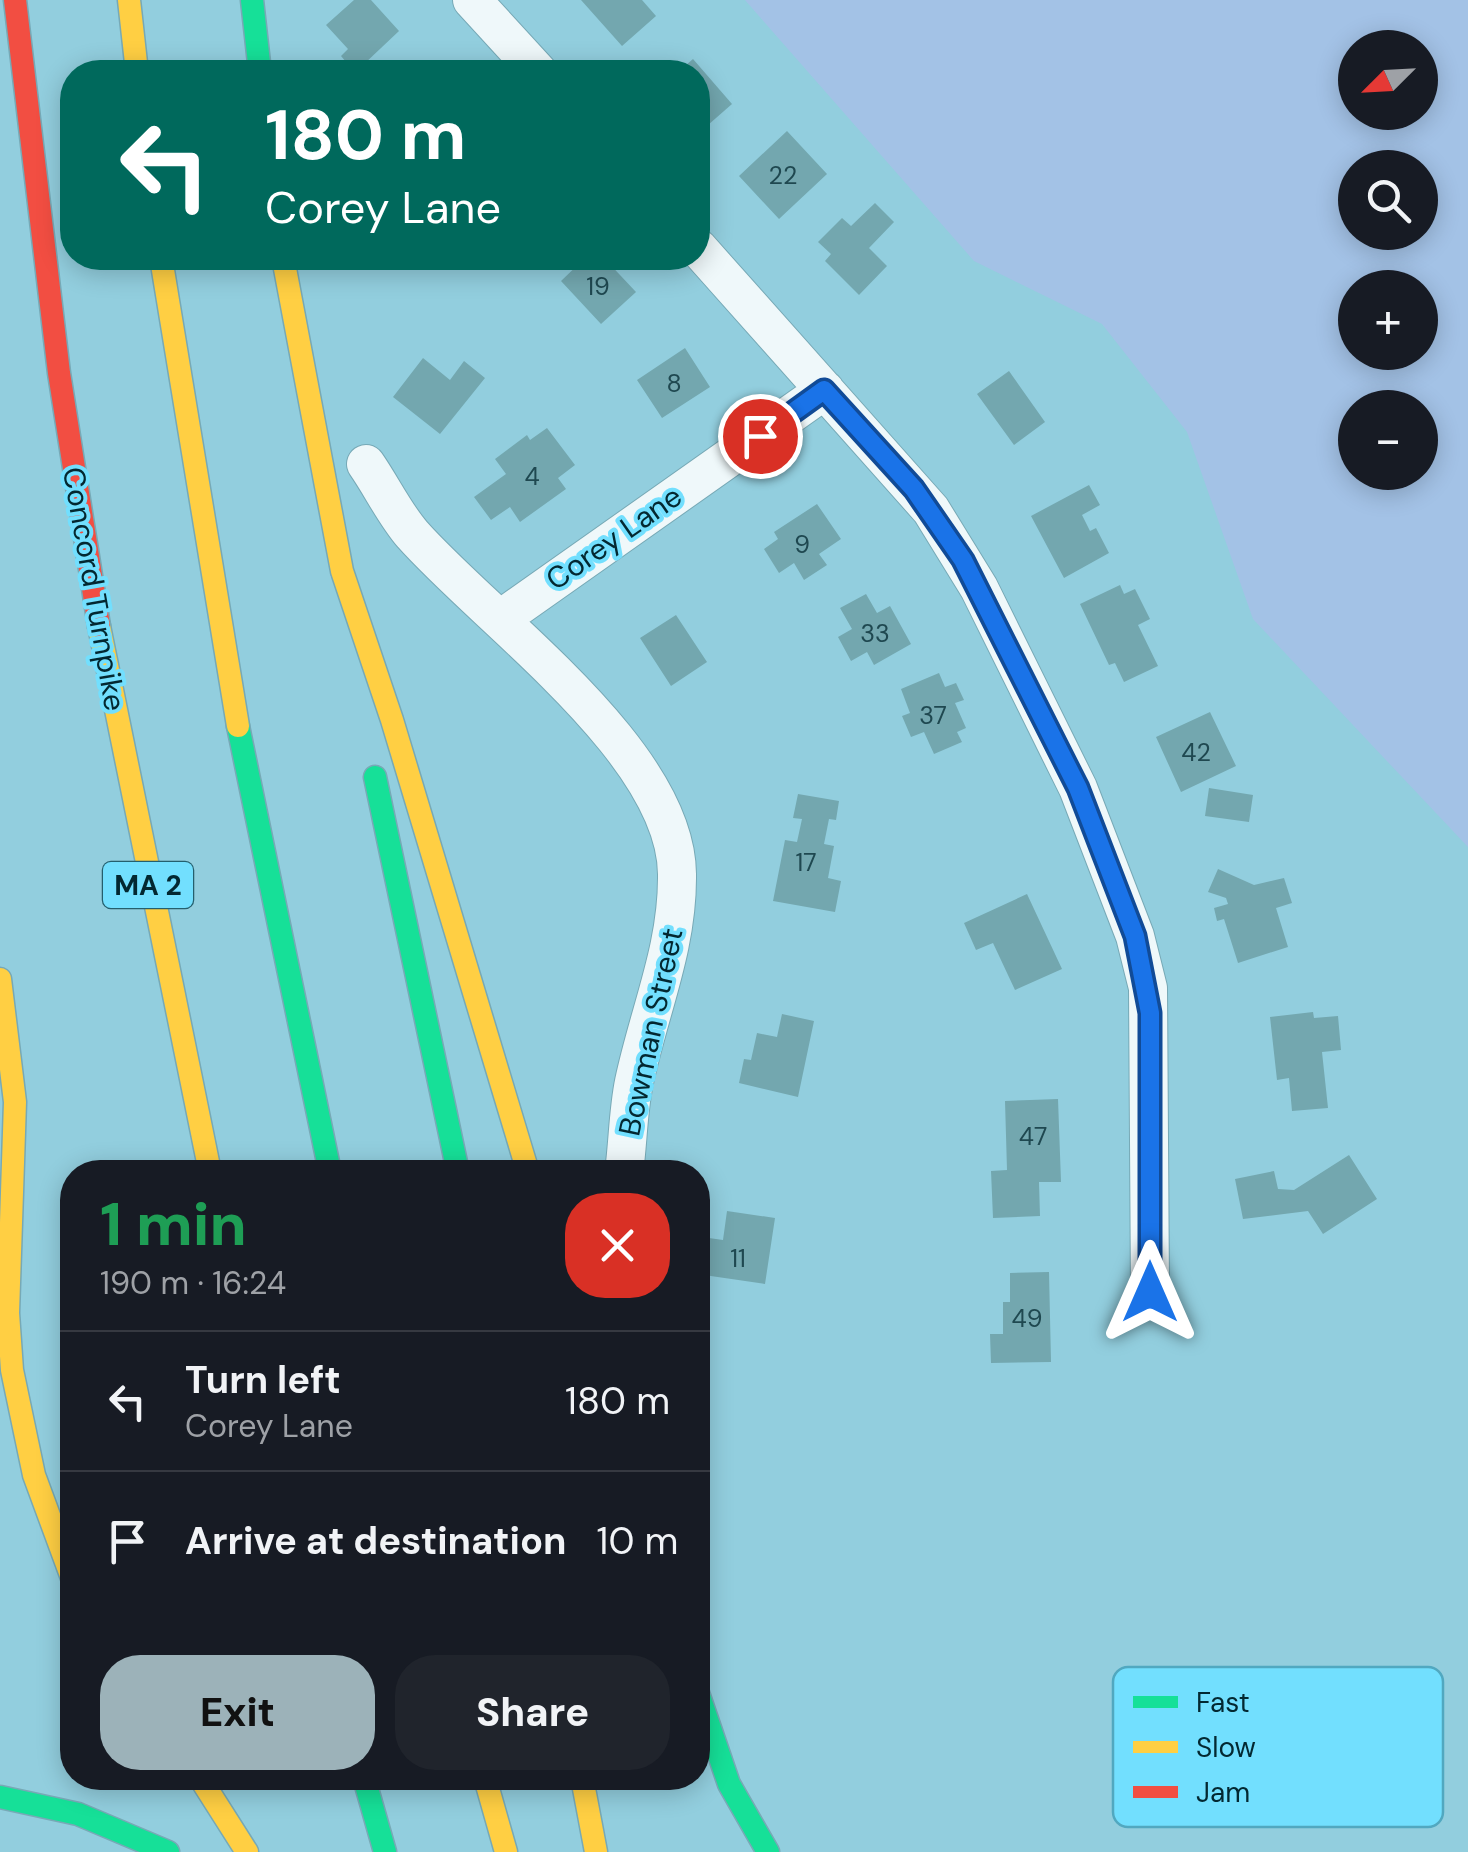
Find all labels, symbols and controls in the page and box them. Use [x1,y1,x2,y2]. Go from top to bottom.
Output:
north arrow [1338,30,1438,130]
map controls [1338,30,1438,490]
text: 180 m [265,90,466,181]
icon: left [100,100,230,230]
button: search [1338,150,1438,250]
house number: 22 [769,159,797,192]
text: Corey Lane [265,178,501,237]
house number: 19 [586,270,610,303]
button: + [1338,270,1438,370]
house number: 8 [666,367,682,400]
button: − [1338,390,1438,490]
pin [718,394,803,479]
icon: arrive [733,409,788,464]
house number: 4 [524,460,540,493]
street label: Concord Turnpike [54,464,135,714]
street label: Corey Lane [538,476,689,599]
house number: 9 [794,528,810,561]
house number: 33 [860,617,890,650]
house number: 37 [919,699,947,732]
house number: 42 [1181,736,1211,769]
house number: 17 [795,846,817,879]
road number: MA 2 [103,862,193,908]
street label: Bowman Street [609,924,692,1139]
house number: 47 [1019,1120,1047,1153]
text: 1 min [100,1185,247,1264]
button: close [565,1193,670,1298]
position arrow [1098,1240,1202,1344]
house number: 11 [730,1242,746,1275]
text: 190 m · 16:24 [100,1262,286,1304]
house number: 49 [1012,1302,1042,1335]
text: Turn left [185,1355,341,1405]
icon: left [100,1374,155,1429]
text: 180 m [565,1376,670,1426]
text: Corey Lane [185,1405,353,1447]
icon: arrive [100,1514,155,1569]
text: Arrive at destination [185,1516,567,1566]
text: 10 m [597,1516,678,1566]
button: Exit [100,1655,375,1770]
button: Share [395,1655,670,1770]
legend [1113,1667,1443,1827]
text: Fast [1196,1684,1250,1721]
text: Slow [1196,1729,1256,1766]
text: Jam [1196,1774,1250,1811]

